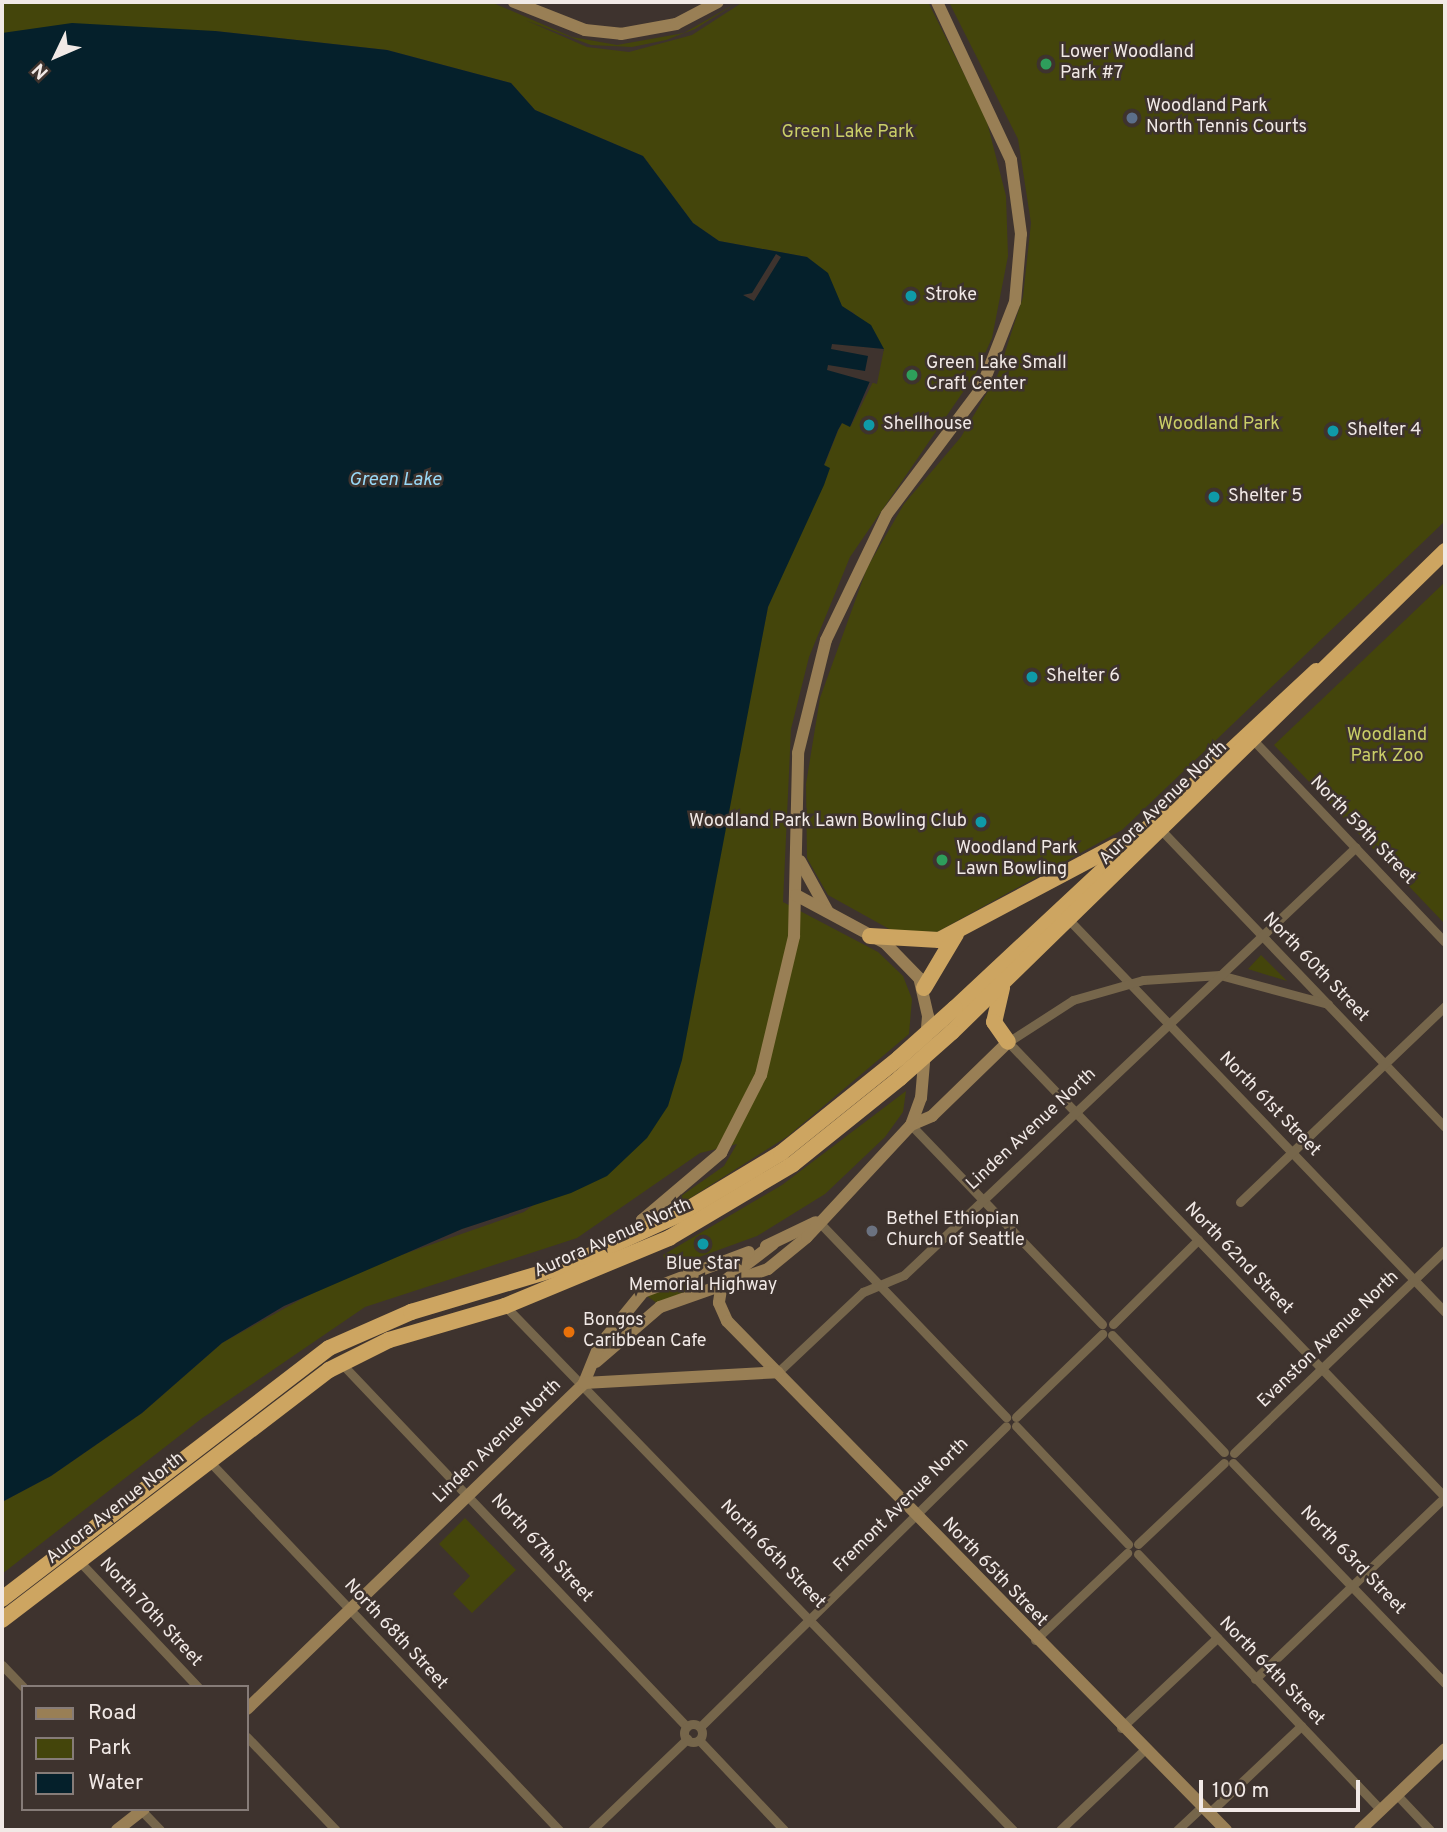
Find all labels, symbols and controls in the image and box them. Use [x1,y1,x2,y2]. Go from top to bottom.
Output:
north arrow [21,21,91,91]
place label: Lower Woodland Park #7 [1060,43,1194,86]
marker: Lower Woodland Park #7 [1038,56,1054,72]
text: N [28,57,54,84]
place label: Woodland Park North Tennis Courts [1146,97,1308,140]
marker: Woodland Park North Tennis Courts [1124,110,1140,126]
park label: Green Lake Park [782,122,914,144]
place label: Stroke [925,285,977,307]
marker: Stroke [903,288,919,304]
place label: Green Lake Small Craft Center [926,354,1067,396]
marker: Green Lake Small Craft Center [904,367,920,383]
place label: Shellhouse [883,414,972,436]
park label: Woodland Park [1158,414,1280,436]
marker: Shellhouse [861,417,877,433]
place label: Shelter 4 [1347,420,1421,442]
marker: Shelter 4 [1325,423,1341,439]
water label: Green Lake [349,470,441,492]
place label: Shelter 5 [1228,486,1302,508]
marker: Shelter 5 [1206,489,1222,505]
place label: Shelter 6 [1046,666,1120,688]
marker: Shelter 6 [1024,669,1040,685]
park label: Woodland Park Zoo [1347,726,1427,768]
street label: Aurora Avenue North [1095,737,1233,871]
street label: North 59th Street [1305,772,1419,890]
place label: Woodland Park Lawn Bowling Club [689,811,967,833]
marker: Woodland Park Lawn Bowling Club [973,814,989,830]
place label: Woodland Park Lawn Bowling [956,839,1078,882]
marker: Woodland Park Lawn Bowling [934,852,950,868]
street label: North 60th Street [1257,909,1373,1027]
street label: North 61st Street [1214,1048,1324,1162]
street label: Linden Avenue North [962,1064,1102,1196]
street label: Aurora Avenue North [531,1195,695,1283]
street label: North 62nd Street [1179,1199,1297,1319]
place label: Bethel Ethiopian Church of Seattle [886,1210,1025,1252]
marker: Bethel Ethiopian Church of Seattle [864,1223,880,1239]
marker: Blue Star Memorial Highway [695,1236,711,1252]
place label: Blue Star Memorial Highway [629,1255,777,1298]
street label: Evanston Avenue North [1254,1267,1404,1413]
place label: Bongos Caribbean Cafe [583,1311,706,1354]
marker: Bongos Caribbean Cafe [561,1324,577,1340]
street label: Linden Avenue North [429,1375,567,1509]
street label: Fremont Avenue North [830,1434,974,1578]
street label: Aurora Avenue North [42,1448,190,1570]
street label: North 67th Street [485,1490,597,1608]
street label: North 66th Street [715,1496,829,1614]
street label: North 63rd Street [1295,1502,1409,1620]
street label: North 65th Street [937,1514,1051,1632]
street label: North 70th Street [94,1554,206,1672]
street label: North 68th Street [338,1575,452,1695]
street label: North 64th Street [1214,1613,1328,1731]
legend [21,1685,248,1811]
text: Road [88,1700,137,1727]
text: Park [88,1735,131,1762]
scale bar [1202,1766,1363,1810]
text: Water [88,1770,143,1797]
text: 100 m [1212,1778,1269,1805]

